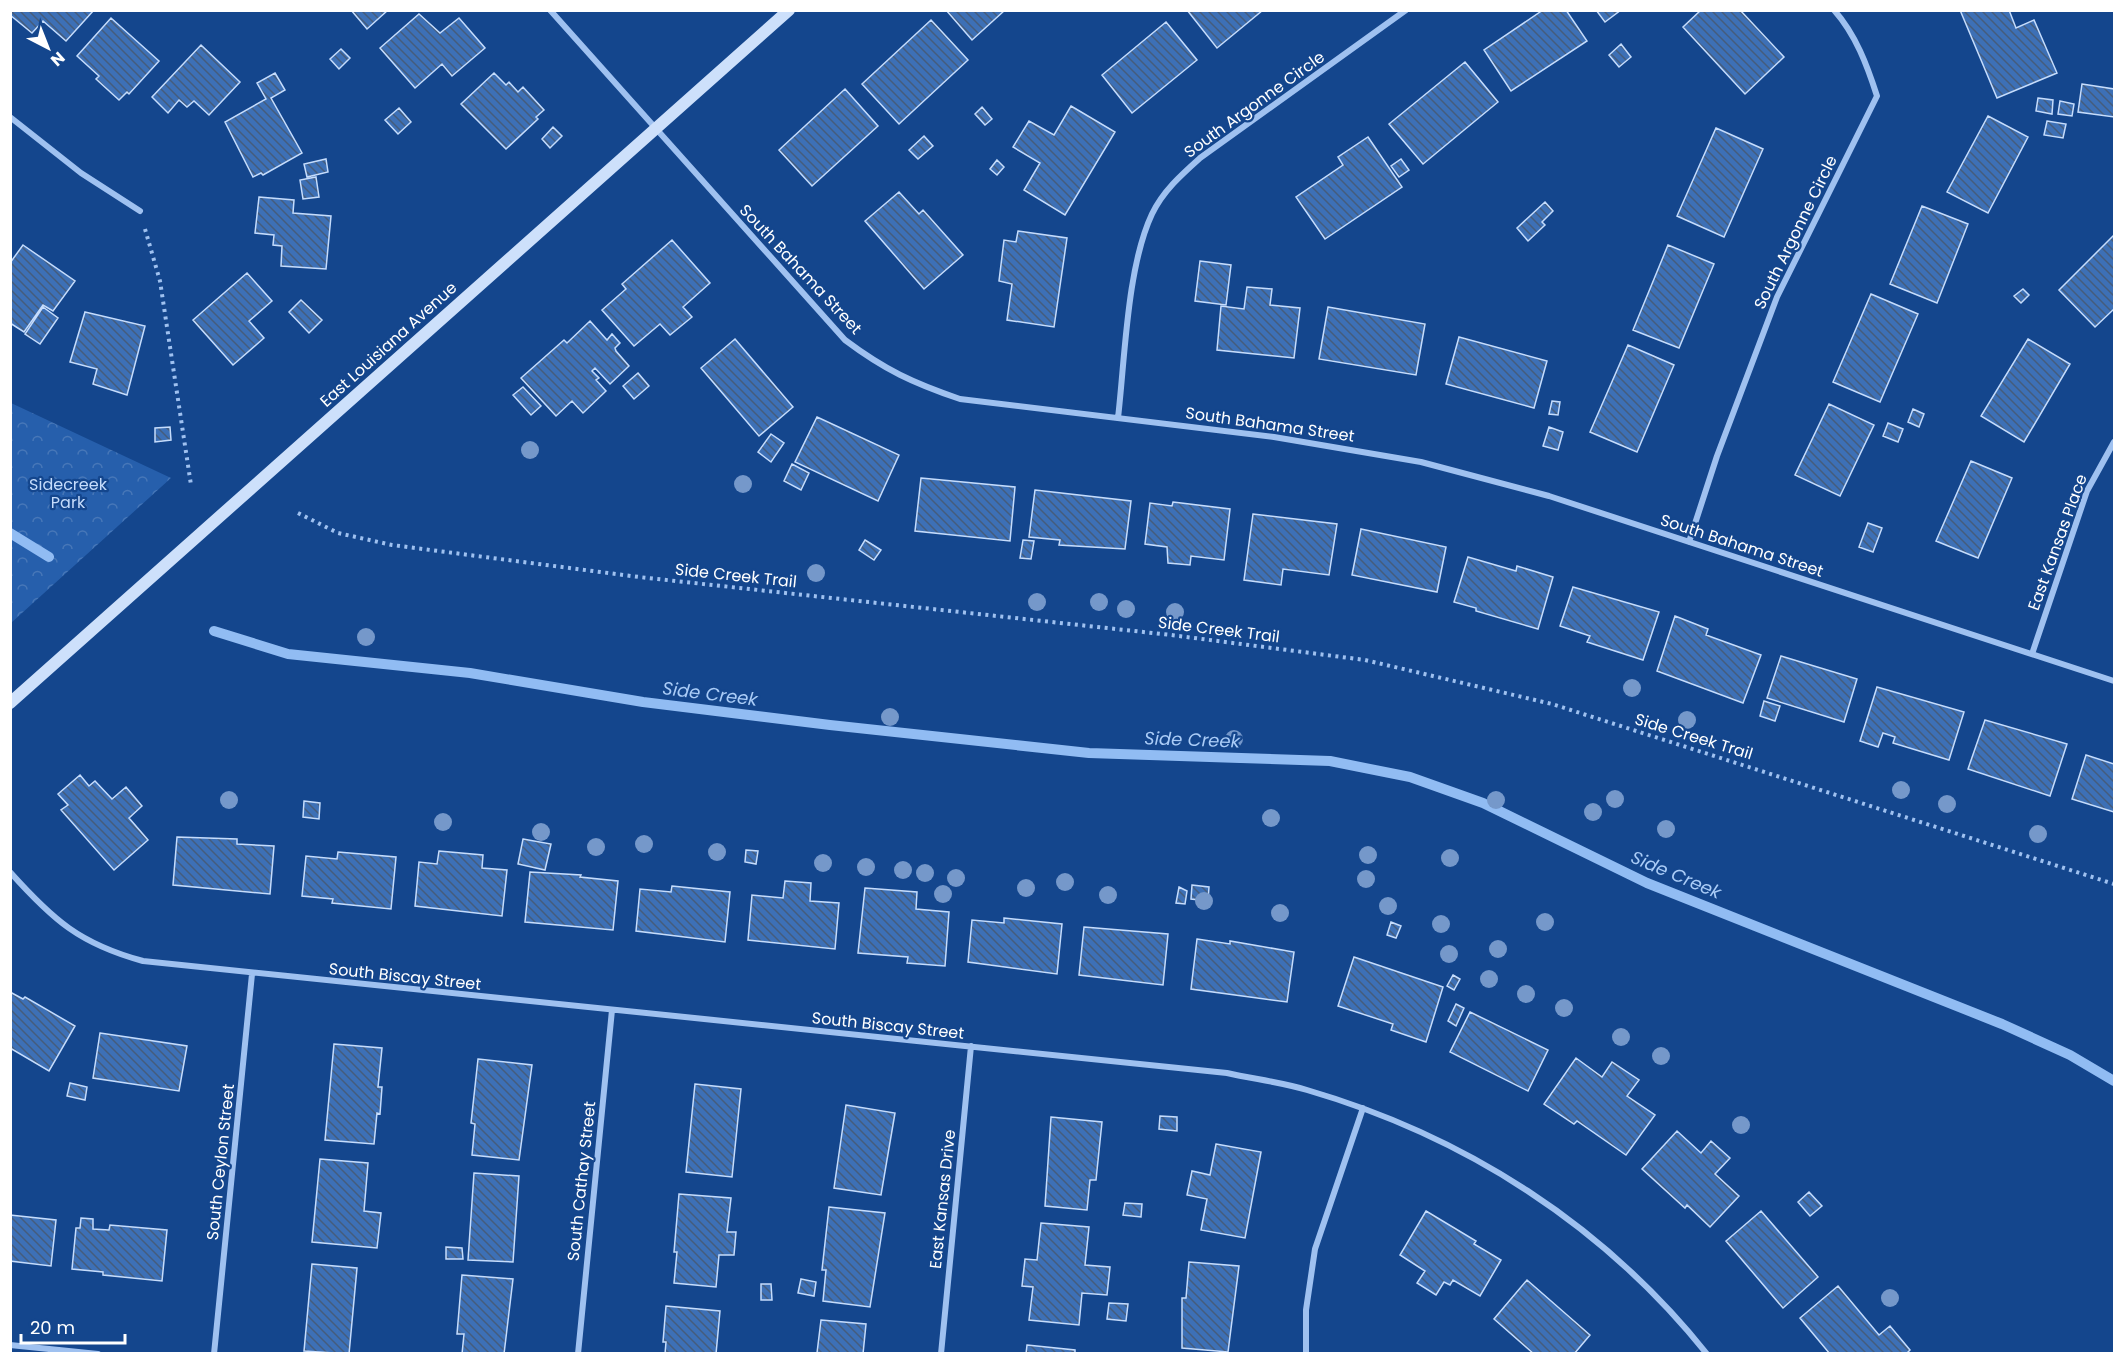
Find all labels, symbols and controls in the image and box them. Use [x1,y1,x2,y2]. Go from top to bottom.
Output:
north arrow [18,18,78,78]
text: N [46,46,70,71]
street label: South Argonne Circle [1179,46,1329,163]
street label: South Argonne Circle [1748,151,1843,313]
street label: South Bahama Street [734,199,867,340]
street label: East Louisiana Avenue [315,276,462,412]
street label: South Bahama Street [1184,401,1356,448]
street label: East Kansas Place [2022,471,2093,614]
park label: Sidecreek Park [29,473,108,514]
street label: South Bahama Street [1657,508,1827,583]
street label: Side Creek Trail [674,558,798,593]
street label: Side Creek Trail [1157,611,1281,648]
water label: Side Creek [661,675,760,712]
street label: Side Creek Trail [1632,708,1756,765]
water label: Side Creek [1144,725,1241,754]
water label: Side Creek [1627,844,1726,905]
street label: South Biscay Street [328,957,482,996]
street label: South Biscay Street [811,1006,965,1045]
street label: South Ceylon Street [201,1083,240,1241]
street label: South Cathay Street [562,1100,601,1262]
street label: East Kansas Drive [924,1128,961,1270]
scale bar [21,1307,124,1345]
text: 20 m [30,1315,75,1340]

